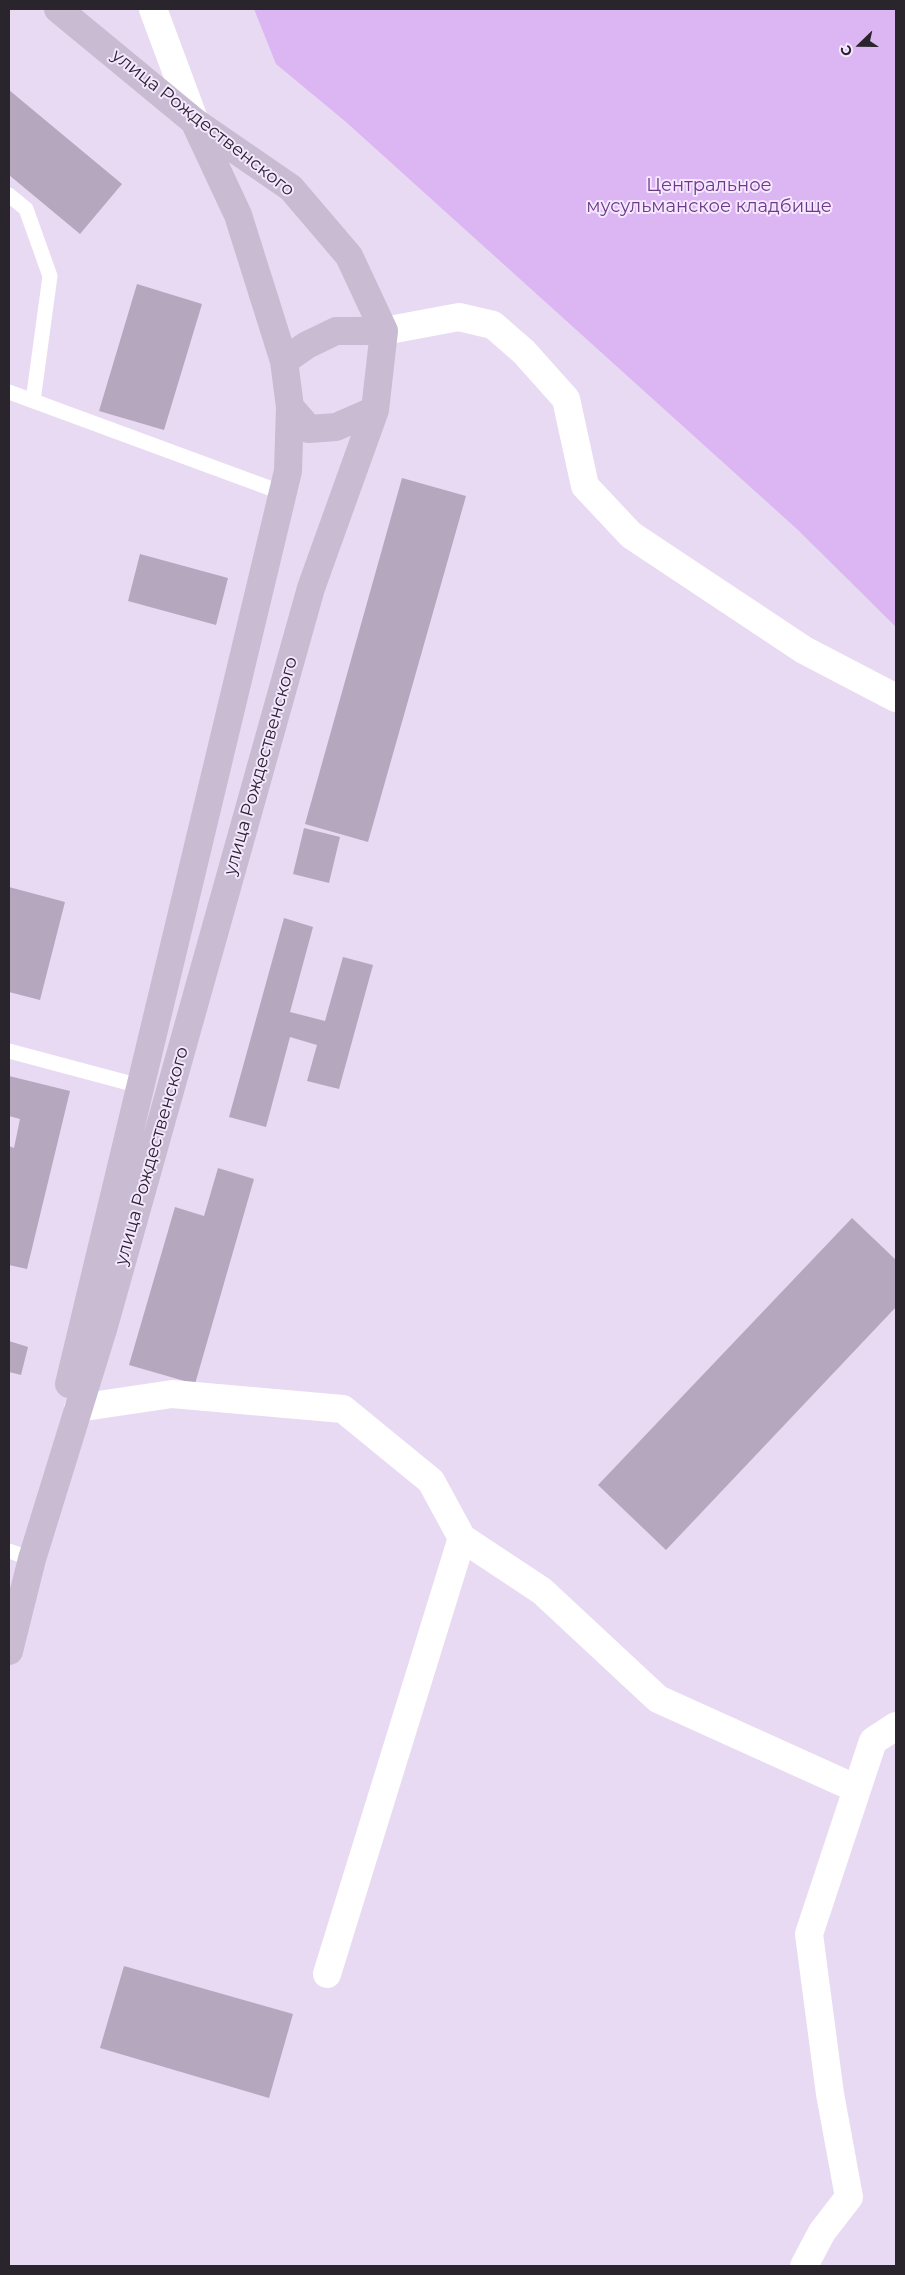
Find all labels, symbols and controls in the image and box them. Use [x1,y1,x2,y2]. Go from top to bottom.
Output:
north arrow [835,20,885,70]
text: С [836,43,856,59]
street label: улица Рождественского [107,45,299,201]
park label: Центральное мусульманское кладбище [586,175,832,218]
street label: улица Рождественского [219,654,303,878]
street label: улица Рождественского [110,1044,194,1268]

